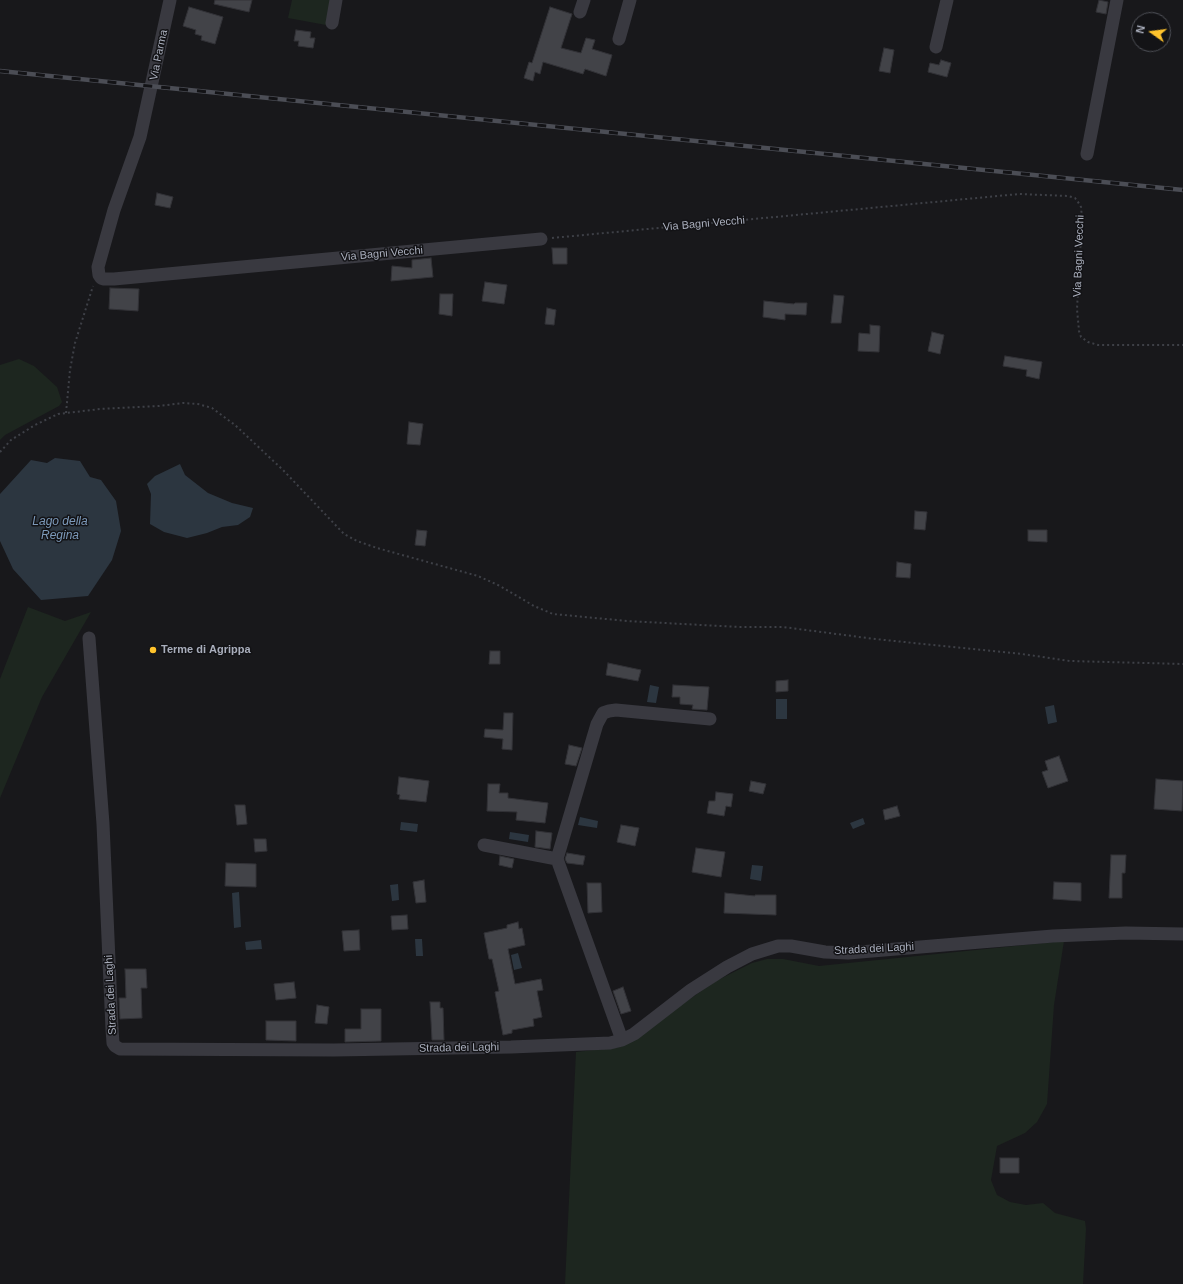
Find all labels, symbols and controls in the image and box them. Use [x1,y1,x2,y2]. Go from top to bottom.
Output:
north arrow [1131,12,1171,52]
text: N [1134,24,1147,35]
street label: Via Parma [147,29,171,81]
street label: Via Bagni Vecchi [662,214,746,234]
street label: Via Bagni Vecchi [1071,215,1087,297]
street label: Via Bagni Vecchi [340,244,424,264]
water label: Lago della Regina [32,515,88,543]
place label: Terme di Agrippa [161,643,251,657]
marker: Terme di Agrippa [148,645,158,655]
street label: Strada dei Laghi [834,940,914,958]
street label: Strada dei Laghi [102,955,120,1035]
street label: Strada dei Laghi [419,1041,499,1055]

